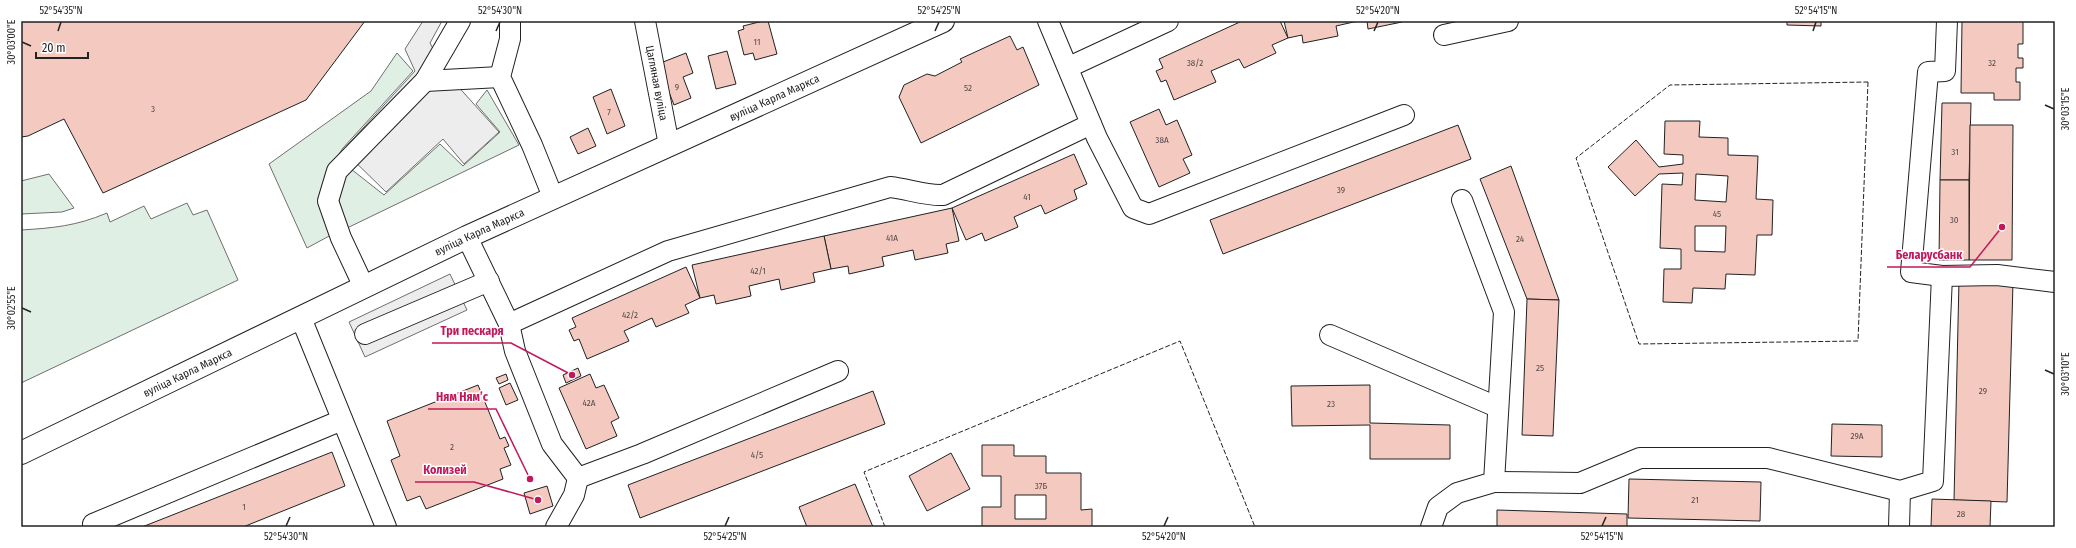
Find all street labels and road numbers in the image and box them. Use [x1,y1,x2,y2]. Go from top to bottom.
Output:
street label: Цагляная вуліца [643,44,671,121]
street label: вуліца Карла Маркса [727,72,821,124]
street label: вуліца Карла Маркса [433,205,526,258]
street label: вуліца Карла Маркса [141,345,234,399]

